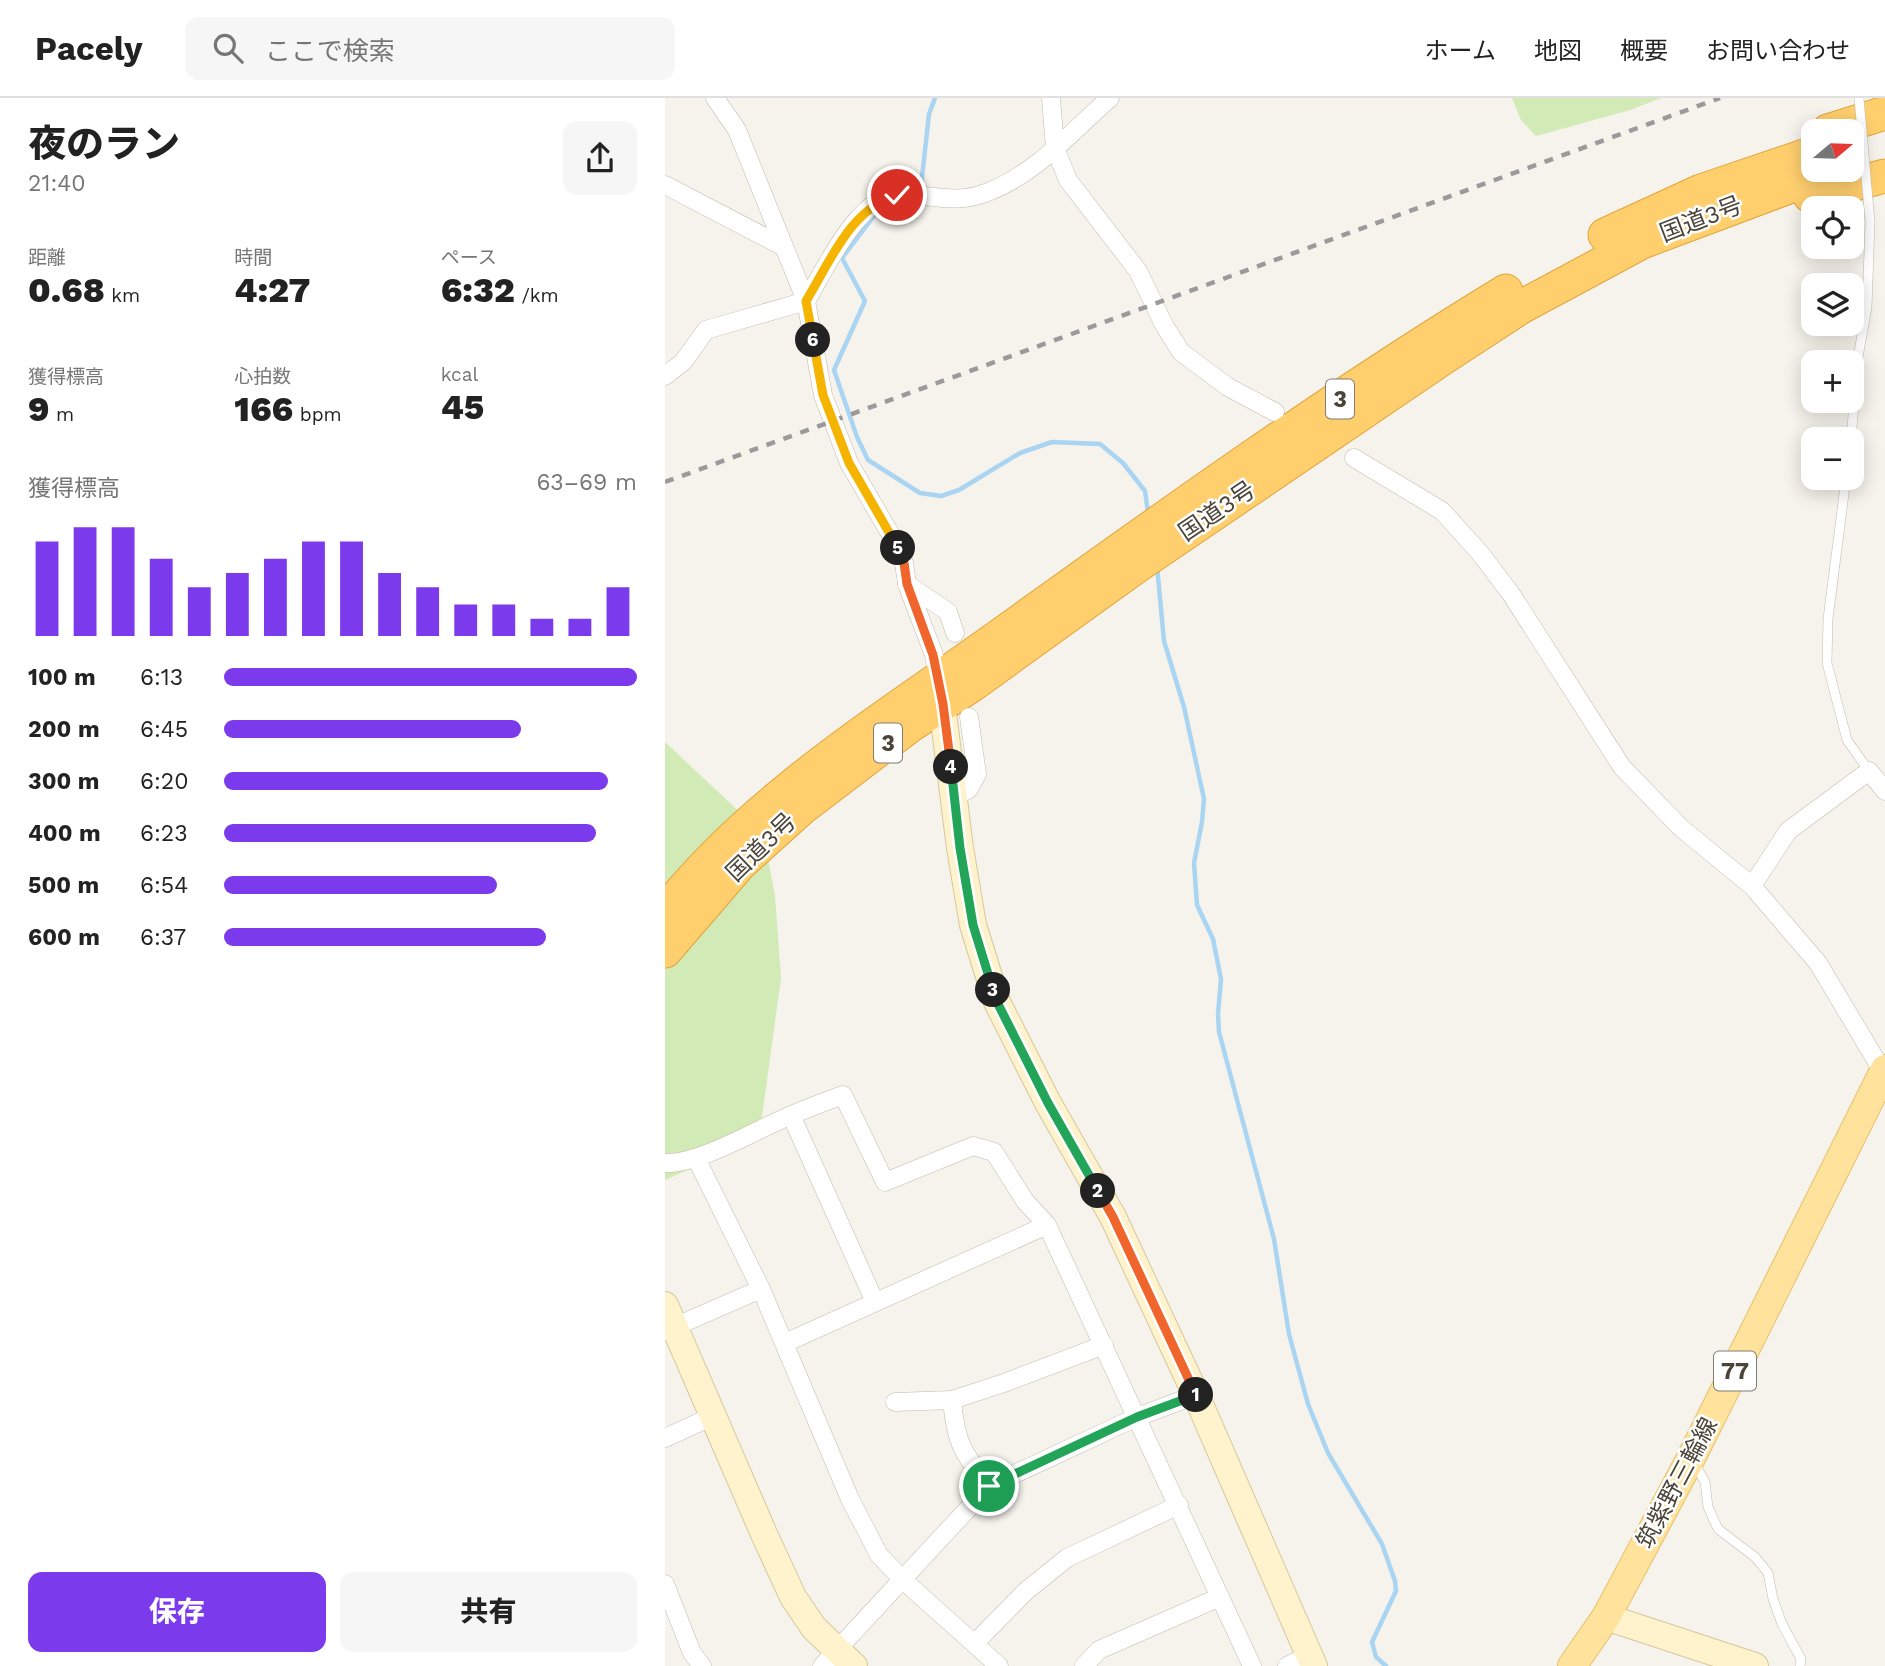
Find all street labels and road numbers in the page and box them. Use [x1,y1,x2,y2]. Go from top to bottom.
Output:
street label: 国道3号 [1656,191,1746,247]
road number: 3 [1326,380,1354,418]
street label: 国道3号 [1174,475,1260,547]
road number: 3 [874,723,902,762]
street label: 国道3号 [720,807,802,887]
road number: 77 [1714,1352,1756,1390]
street label: 筑紫野三輪線 [1631,1413,1723,1553]

